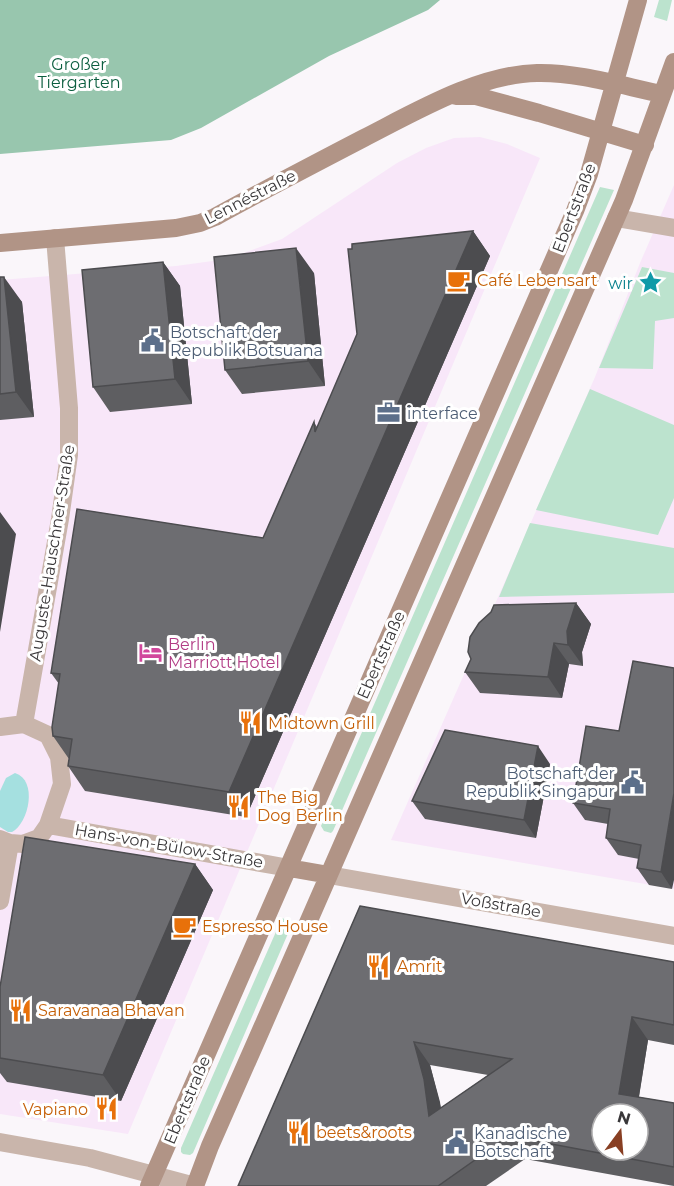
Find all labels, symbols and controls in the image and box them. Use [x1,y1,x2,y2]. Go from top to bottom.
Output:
park label: Großer Tiergarten [37,55,121,92]
street label: Ebertstraße [548,161,600,255]
street label: Lennéstraße [201,166,299,228]
cafe icon: Café Lebensart [446,267,472,293]
place icon: wir [638,270,664,296]
place label: Café Lebensart [477,271,598,290]
place label: wir [608,274,633,293]
place label: Botschaft der Republik Botsuana [170,323,323,360]
public building icon: Botschaft der Republik Botsuana [139,328,165,354]
office icon: interface [376,400,402,426]
place label: interface [407,404,478,423]
street label: Auguste-Hauschner-Straße [25,443,79,663]
street label: Ebertstraße [353,608,409,702]
place label: Berlin Marriott Hotel [168,635,280,672]
hotel icon: Berlin Marriott Hotel [137,640,163,666]
restaurant icon: Midtown Grill [237,710,263,736]
place label: Midtown Grill [268,714,375,733]
place label: Botschaft der Republik Singapur [466,764,615,801]
public building icon: Botschaft der Republik Singapur [620,769,646,795]
place label: The Big Dog Berlin [257,788,343,825]
restaurant icon: The Big Dog Berlin [226,793,252,819]
street label: Hans-von-Bülow-Straße [73,820,265,872]
street label: Voßstraße [460,889,542,921]
cafe icon: Espresso House [171,913,197,939]
place label: Espresso House [202,917,328,936]
restaurant icon: Amrit [366,953,392,979]
place label: Amrit [397,957,443,976]
restaurant icon: Saravanaa Bhavan [7,997,33,1023]
place label: Saravanaa Bhavan [38,1001,185,1020]
street label: Ebertstraße [160,1053,214,1147]
restaurant icon: Vapiano [93,1096,119,1122]
place label: Vapiano [23,1100,88,1119]
north arrow [590,1102,650,1162]
text: N [615,1107,633,1129]
restaurant icon: beets&roots [285,1119,311,1145]
place label: beets&roots [316,1123,412,1142]
place label: Kanadische Botschaft [474,1124,567,1161]
public building icon: Kanadische Botschaft [443,1129,469,1155]

